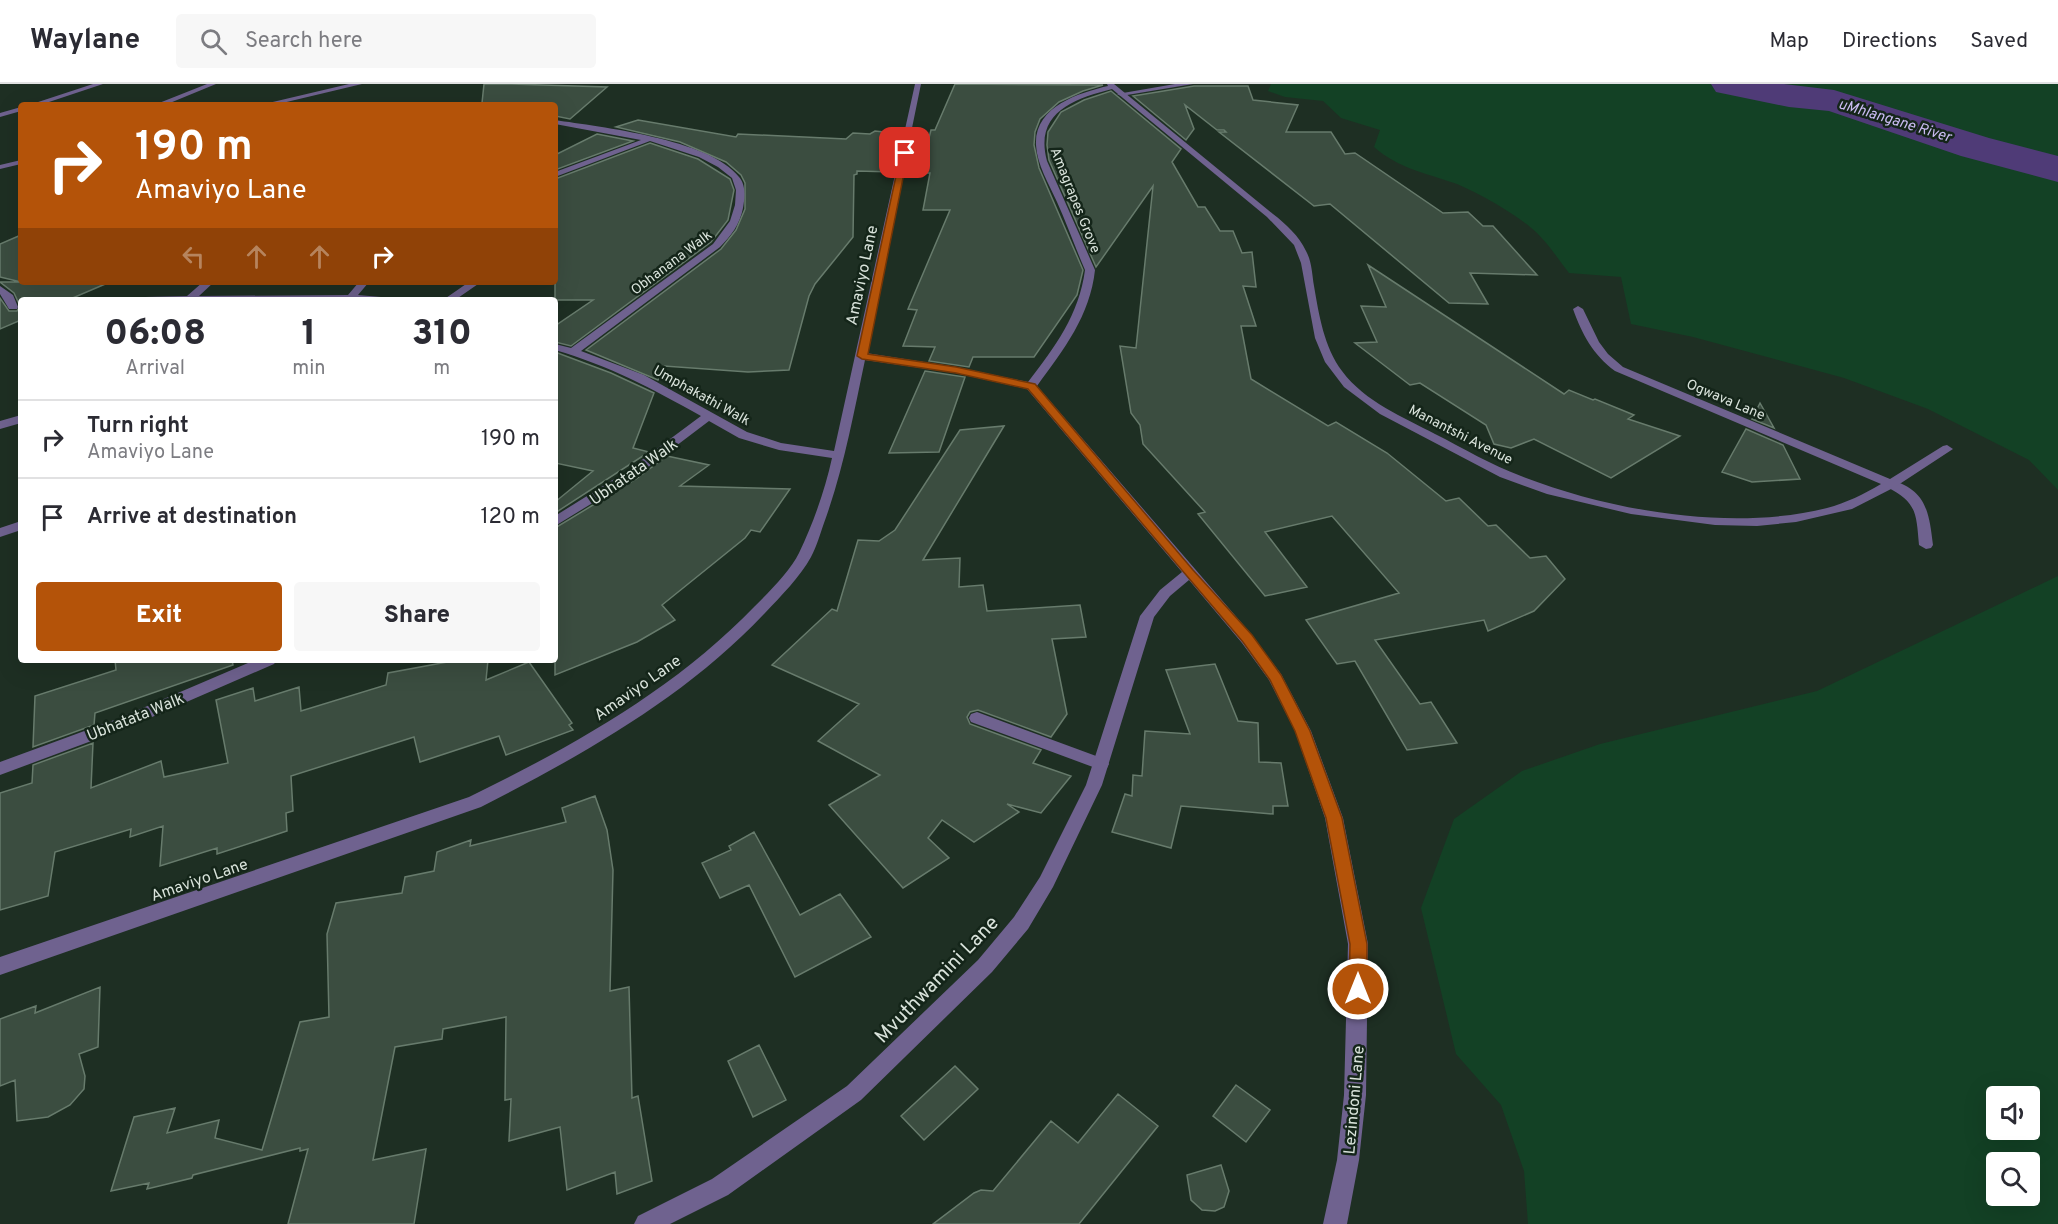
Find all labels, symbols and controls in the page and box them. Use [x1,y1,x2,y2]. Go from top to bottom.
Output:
search box [176,14,596,68]
text: Waylane [30,23,140,59]
icon: search [197,25,230,58]
text: Search here [245,28,363,55]
text: Map [1769,28,1809,55]
text: Directions [1842,28,1937,55]
text: Saved [1970,28,2028,55]
water label: uMhlangane River [1836,95,1955,148]
text: 190 m [135,122,253,175]
icon: right [36,126,114,204]
pin [879,127,930,178]
icon: arrive [888,136,921,169]
street label: Amagrapes Grove [1046,145,1104,256]
text: Amaviyo Lane [135,174,307,208]
street label: Amaviyo Lane [843,224,883,327]
street label: Obhanana Walk [628,227,716,299]
icon: left [177,240,210,273]
icon: ahead [240,240,273,273]
icon: ahead [303,240,336,273]
icon: right [366,240,399,273]
text: 06:08 [104,312,206,358]
text: 1 [302,312,316,358]
text: 310 [412,312,472,358]
text: Arrival [125,356,185,382]
text: min [292,356,326,382]
text: m [433,356,450,382]
street label: Umphakathi Walk [650,363,753,430]
street label: Ogwava Lane [1684,376,1767,425]
street label: Manantshi Avenue [1406,402,1515,469]
text: Turn right [87,413,189,440]
icon: right [36,423,69,456]
text: 190 m [481,426,540,453]
street label: Ubhatata Walk [586,435,682,510]
text: Amaviyo Lane [87,440,214,466]
icon: arrive [36,501,69,534]
text: Arrive at destination [87,504,297,531]
text: 120 m [480,504,540,531]
button: Exit [36,582,282,651]
button: Share [294,582,540,651]
street label: Amaviyo Lane [591,651,686,726]
street label: Ubhatata Walk [84,689,187,746]
street label: Amaviyo Lane [148,855,251,907]
street label: Mvuthwamini Lane [870,911,1005,1050]
position arrow [1326,957,1390,1021]
street label: Lezindoni Lane [1340,1045,1370,1155]
map controls [1986,1086,2040,1206]
button: sound [1986,1086,2040,1140]
button: search [1986,1152,2040,1206]

